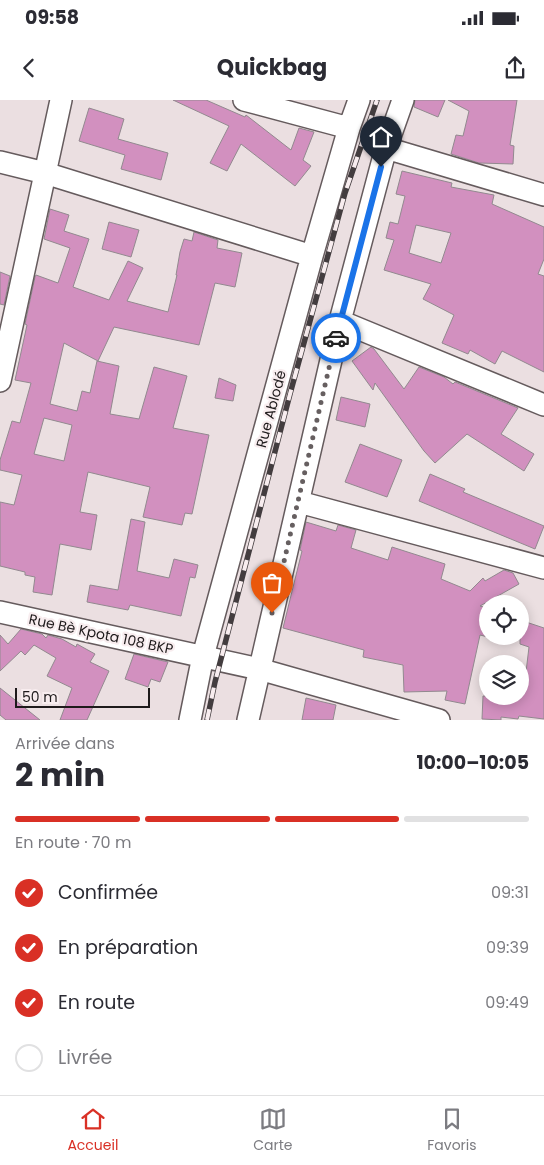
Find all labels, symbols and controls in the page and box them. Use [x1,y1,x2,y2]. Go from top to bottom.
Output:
text: 09:58 [25,4,79,31]
text: Quickbag [217,52,327,83]
icon: back [15,54,43,82]
icon: share [501,54,529,82]
pin [360,116,402,167]
icon: home [367,123,395,151]
courier [311,313,361,363]
icon: car [322,324,350,352]
street label: Rue Ablodé [251,368,291,450]
pin [251,562,293,613]
icon: bag [258,569,286,597]
map controls [479,595,529,705]
button: locate [479,595,529,645]
street label: Rue Bè Kpota 108 BKP [27,609,175,659]
button: layers [479,655,529,705]
scale bar [15,685,150,708]
text: 50 m [22,687,58,707]
text: Arrivée dans [15,732,115,755]
text: 10:00–10:05 [416,749,529,776]
text: 2 min [15,752,105,797]
text: En route · 70 m [15,831,131,854]
icon: check [15,879,43,907]
text: Confirmée [58,879,158,906]
text: 09:31 [491,881,529,904]
icon: check [15,934,43,962]
text: En préparation [58,934,198,961]
text: 09:39 [486,936,529,959]
icon: check [15,989,43,1017]
text: En route [58,989,135,1016]
text: 09:49 [485,991,529,1014]
text: Livrée [58,1044,112,1071]
tab: Accueil [67,1105,118,1156]
tab: Carte [253,1105,292,1156]
tab: Favoris [427,1105,477,1156]

